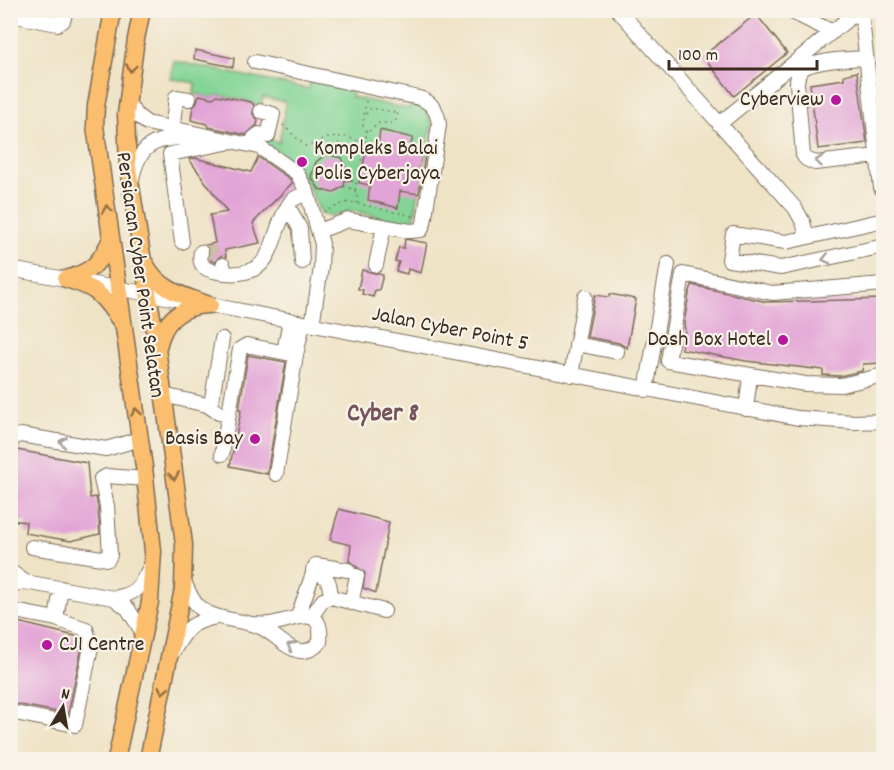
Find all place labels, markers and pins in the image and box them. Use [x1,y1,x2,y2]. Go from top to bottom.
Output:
place label: Cyberview [740,85,824,116]
marker: Cyberview [829,93,843,107]
place label: Kompleks Balai Polis Cyberjaya [314,134,440,190]
marker: Kompleks Balai Polis Cyberjaya [295,155,309,169]
place label: Dash Box Hotel [647,325,771,356]
marker: Dash Box Hotel [776,333,790,347]
place label: Basis Bay [165,424,244,455]
marker: Basis Bay [248,432,262,446]
place label: CJ1 Centre [59,630,144,661]
marker: CJ1 Centre [40,638,54,652]

